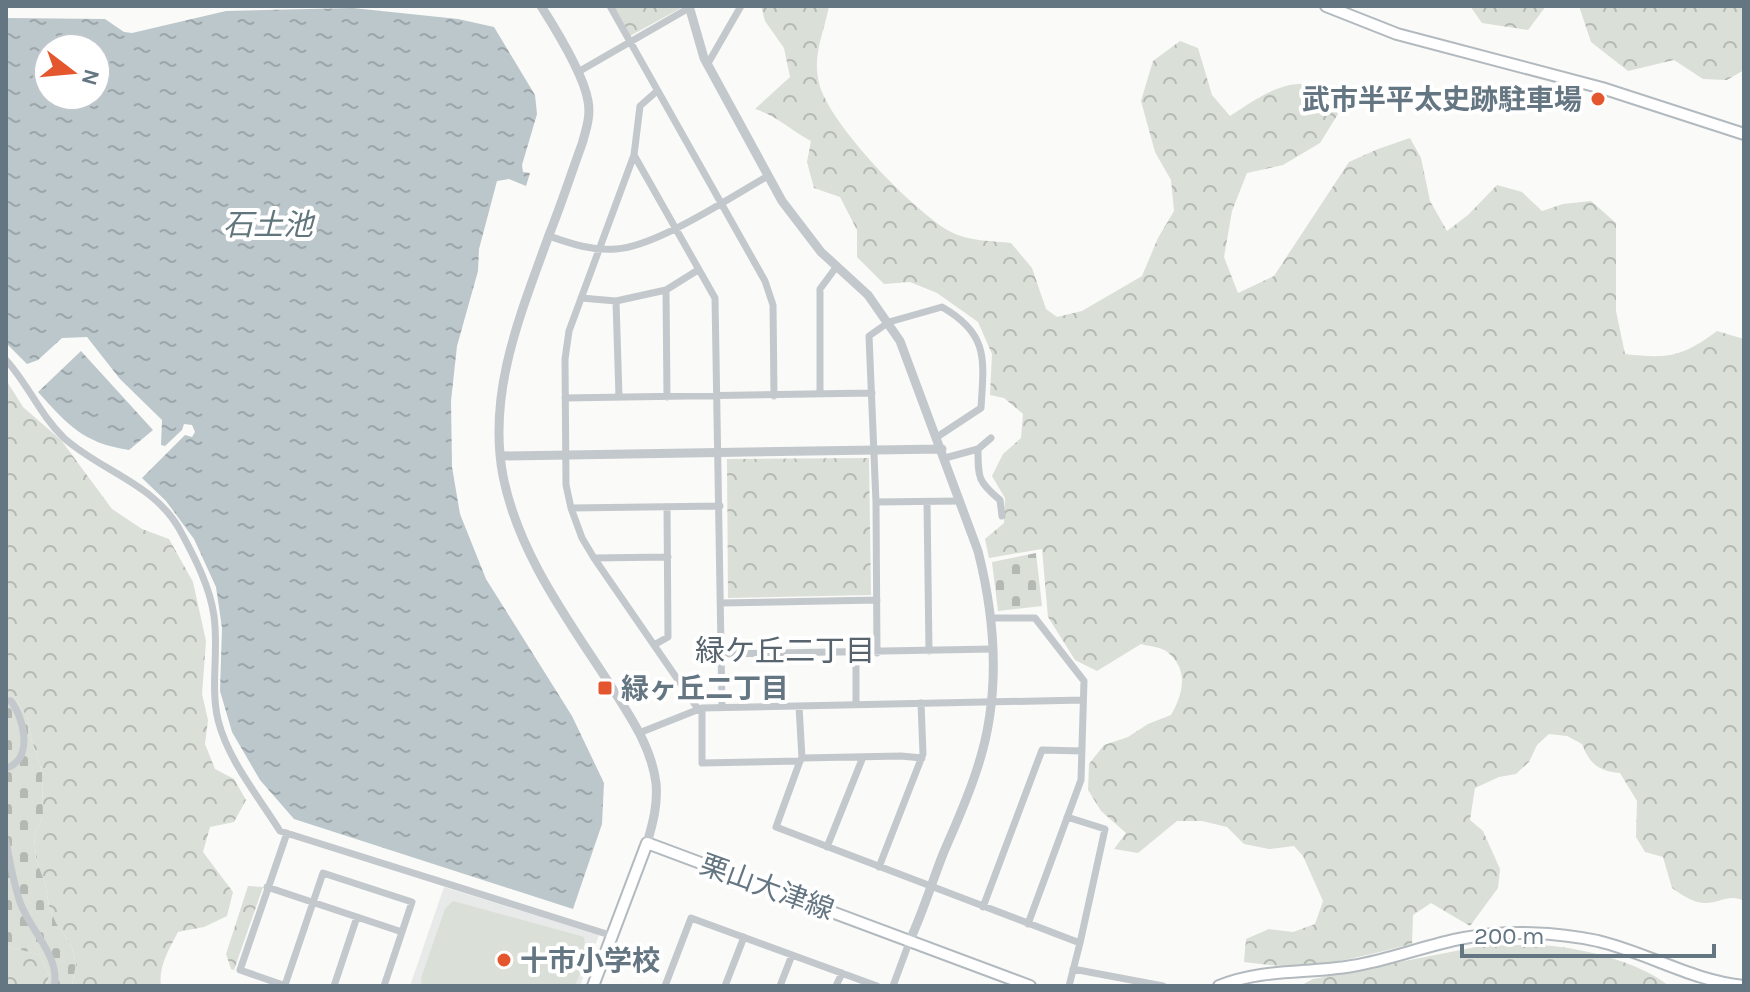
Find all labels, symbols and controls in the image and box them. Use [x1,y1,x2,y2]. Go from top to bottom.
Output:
north arrow [32,32,112,112]
text: N [76,66,105,88]
place label: 武市半平太史跡駐車場 [1302,83,1582,116]
marker: 武市半平太史跡駐車場 [1589,90,1607,108]
water label: 石土池 [223,207,316,243]
district label: 緑ケ丘二丁目 [695,633,875,669]
place label: 緑ヶ丘二丁目 [621,672,789,705]
marker: 緑ヶ丘二丁目 [596,679,614,697]
street label: 栗山大津線 [696,848,838,926]
scale bar [1462,908,1714,958]
text: 200 m [1474,922,1545,950]
place label: 十市小学校 [520,944,660,977]
marker: 十市小学校 [495,951,513,969]

